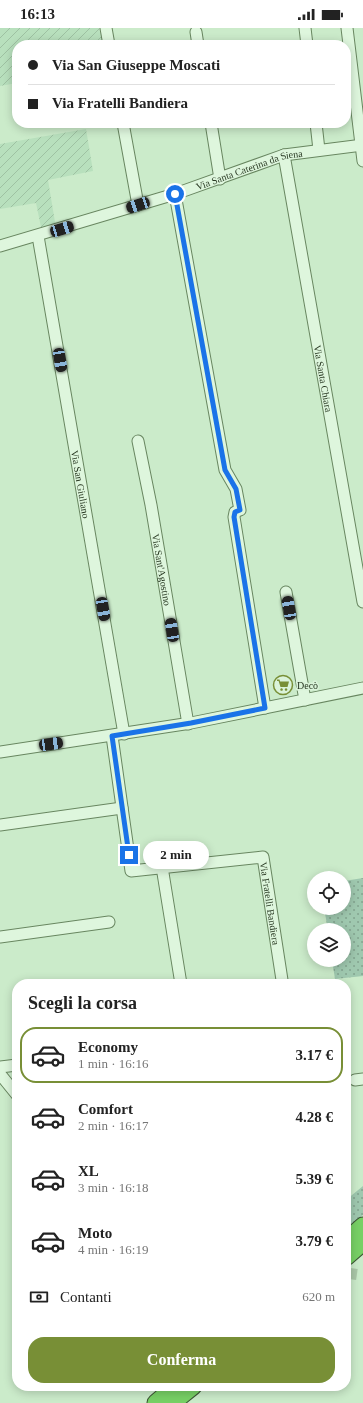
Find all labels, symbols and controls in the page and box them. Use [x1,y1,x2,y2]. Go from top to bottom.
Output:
text: 16:13 [20,6,55,22]
text: Via San Giuseppe Moscati [52,57,220,73]
text: Via Fratelli Bandiera [52,95,188,111]
street label: Via Santa Caterina da Siena [195,148,304,192]
route start [166,185,184,203]
car [125,196,151,214]
car [49,220,75,238]
street label: Via Santa Chiara [312,344,334,414]
car [52,347,68,373]
street label: Via San Giuliano [69,450,92,519]
street label: Via Sant'Agostino [150,533,173,607]
car [281,595,297,621]
car [95,596,111,622]
car [164,617,180,643]
supermarket icon: Decò [272,674,294,696]
place label: Decò [297,680,318,691]
car [38,736,64,752]
callout: 2 min [143,841,209,869]
route end [120,846,138,864]
text: 2 min [160,847,192,862]
street label: Via Fratelli Bandiera [258,861,282,946]
map controls [307,871,351,967]
button: locate [307,871,351,915]
button: layers [307,923,351,967]
text: Scegli la corsa [28,993,137,1013]
icon: car [30,1037,66,1073]
text: Economy [78,1039,138,1055]
text: 3.17 € [296,1047,333,1063]
text: 1 min · 16:16 [78,1056,148,1071]
icon: car [30,1099,66,1135]
text: Comfort [78,1101,133,1117]
text: 4.28 € [296,1109,333,1125]
text: 2 min · 16:17 [78,1118,148,1133]
icon: car [30,1161,66,1197]
text: XL [78,1163,99,1179]
text: 5.39 € [296,1171,333,1187]
text: 3 min · 16:18 [78,1180,148,1195]
icon: car [30,1223,66,1259]
text: Moto [78,1225,112,1241]
text: 3.79 € [296,1233,333,1249]
text: 4 min · 16:19 [78,1242,148,1257]
icon: cash [28,1286,50,1308]
text: Contanti [60,1289,112,1305]
text: 620 m [302,1289,335,1304]
button: Conferma [28,1337,335,1383]

